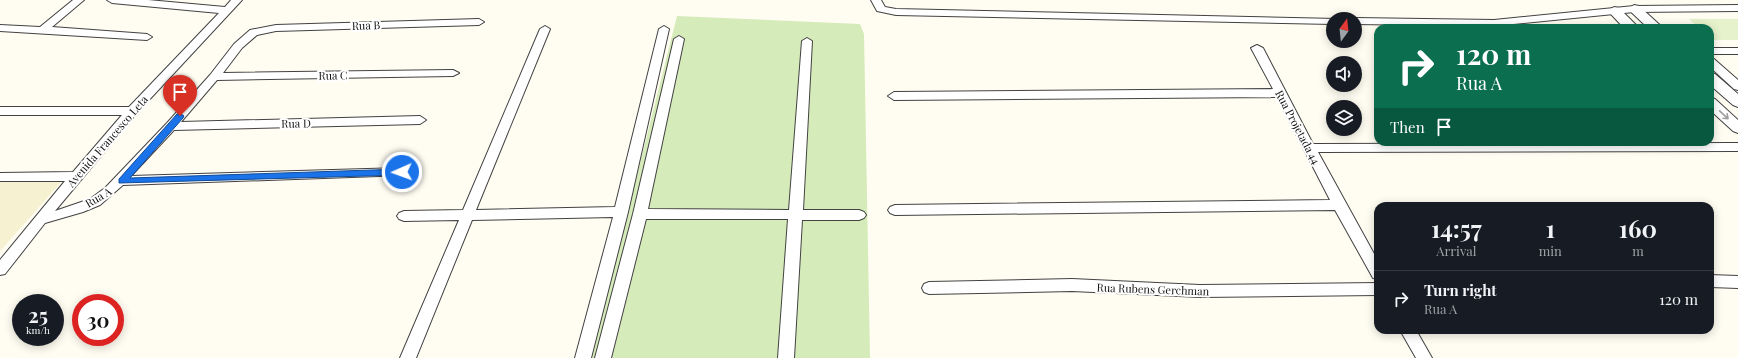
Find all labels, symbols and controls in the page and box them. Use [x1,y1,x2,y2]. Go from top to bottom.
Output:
north arrow [1326,12,1362,48]
map controls [1326,12,1362,136]
street label: Rua B [352,17,381,33]
text: 120 m [1456,35,1531,72]
icon: right [1390,40,1442,92]
button: sound [1326,56,1362,92]
street label: Rua C [318,67,348,83]
text: Rua A [1456,71,1502,95]
pin [163,75,197,116]
icon: arrive [169,81,191,103]
street label: Rua Projetada 44 [1272,87,1324,167]
street label: Avenida Francesco Leta [62,92,151,191]
button: layers [1326,100,1362,136]
one-way arrow [1719,110,1729,120]
street label: Rua D [281,115,311,131]
icon: arrive [1433,116,1455,138]
text: Then [1390,117,1425,137]
position arrow [381,151,423,193]
street label: Rua A [82,183,114,211]
text: 14:57 [1431,212,1482,244]
text: 1 [1546,212,1555,244]
text: 160 [1619,212,1657,244]
text: Arrival [1436,242,1476,259]
text: min [1539,242,1562,259]
text: m [1632,242,1644,259]
street label: Rua Rubens Gerchman [1096,280,1210,298]
text: Turn right [1424,280,1497,300]
icon: right [1390,288,1412,310]
text: 120 m [1659,289,1698,309]
speed limit sign: 30 [72,294,124,346]
text: Rua A [1424,300,1457,317]
text: 25 [28,301,48,328]
text: km/h [26,323,50,337]

